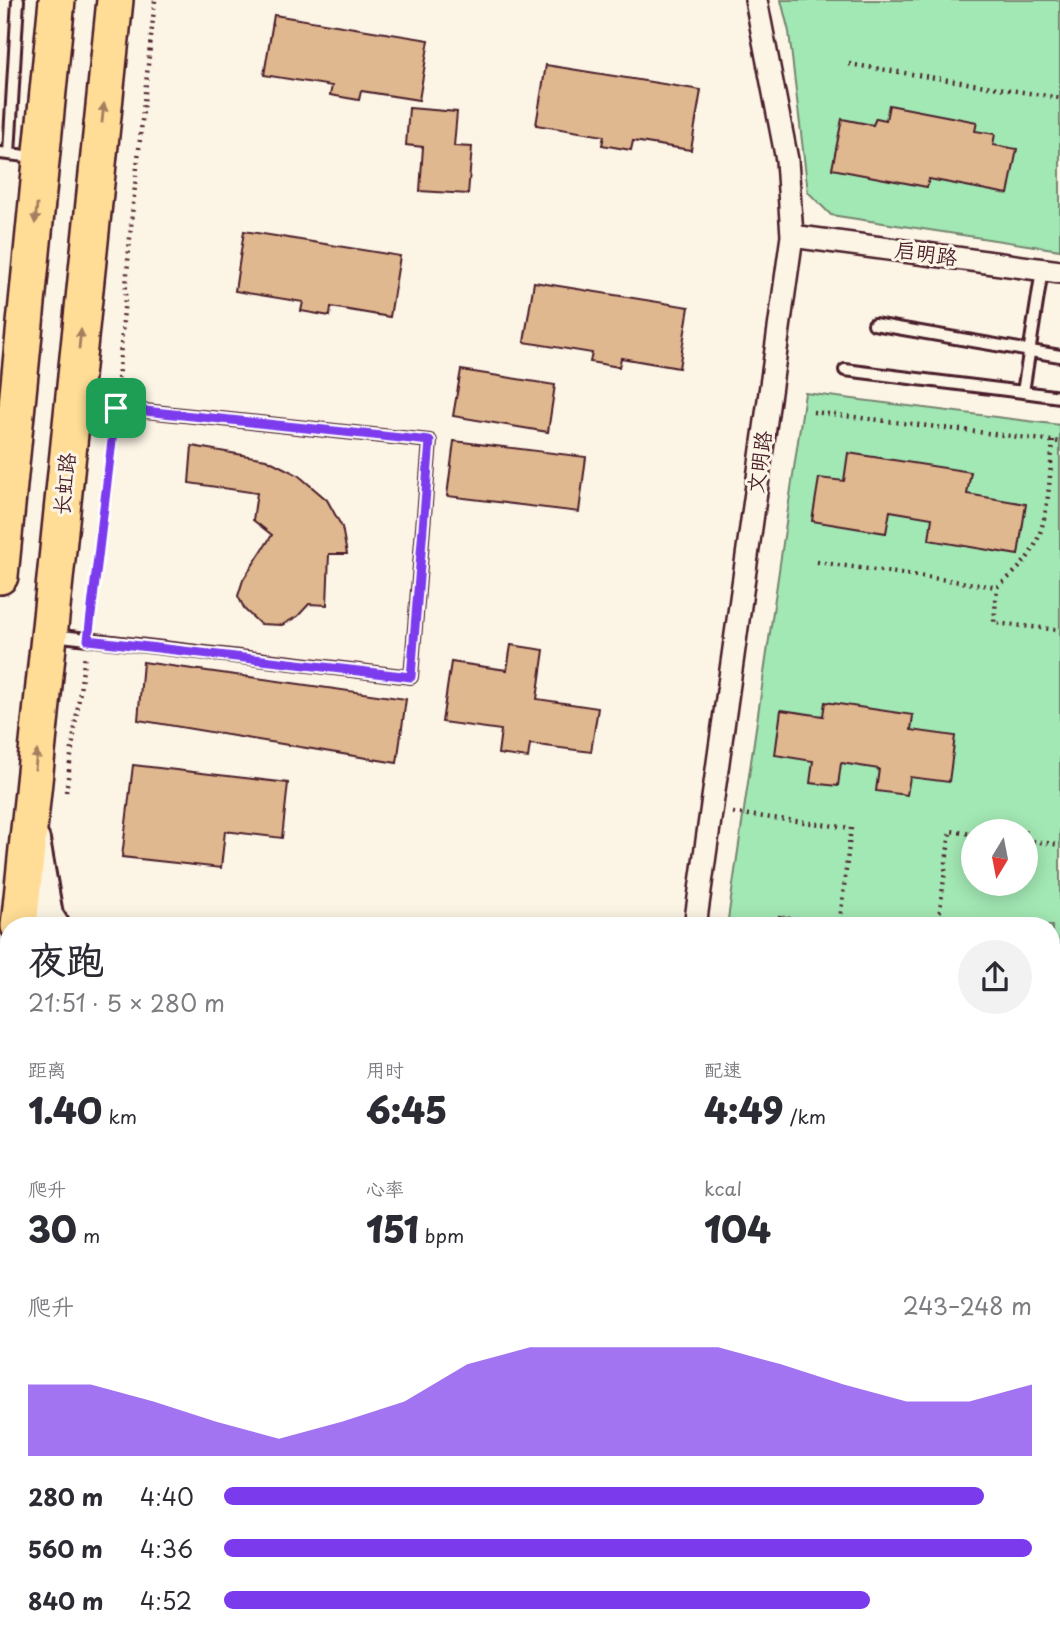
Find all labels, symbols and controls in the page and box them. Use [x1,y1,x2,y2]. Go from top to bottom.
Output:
one-way arrow [98,102,109,124]
one-way arrow [30,203,41,225]
street label: 启明路 [893,232,960,272]
one-way arrow [74,328,85,350]
pin [86,378,146,438]
icon: arrive [97,389,135,427]
street label: 文明路 [738,428,778,495]
street label: 长虹路 [44,451,82,517]
one-way arrow [31,749,42,771]
north arrow [961,819,1038,896]
map controls [961,819,1038,896]
text: 夜跑 [28,930,104,987]
button: share [958,940,1032,1014]
text: 21:51 · 5 × 280 m [28,985,225,1020]
text: 距离 [28,1055,66,1083]
text: 用时 [366,1055,404,1083]
text: 配速 [704,1055,742,1083]
text: 1.40 [28,1083,102,1136]
text: 6:45 [366,1083,447,1136]
text: 4:49 [704,1083,783,1136]
text: km [102,1102,137,1130]
text: /km [783,1102,826,1130]
text: 爬升 [28,1174,66,1202]
text: 心率 [366,1174,404,1202]
text: kcal [704,1174,742,1202]
text: 30 [28,1202,77,1255]
text: 151 [366,1202,419,1255]
text: 104 [704,1202,771,1255]
text: m [77,1221,100,1249]
text: bpm [419,1221,464,1249]
text: 爬升 [28,1288,74,1323]
text: 243–248 m [903,1288,1032,1323]
text: 280 m [28,1479,103,1514]
text: 4:40 [140,1479,194,1514]
text: 560 m [28,1531,103,1566]
text: 4:36 [140,1531,193,1566]
text: 840 m [28,1583,104,1618]
text: 4:52 [140,1583,192,1618]

